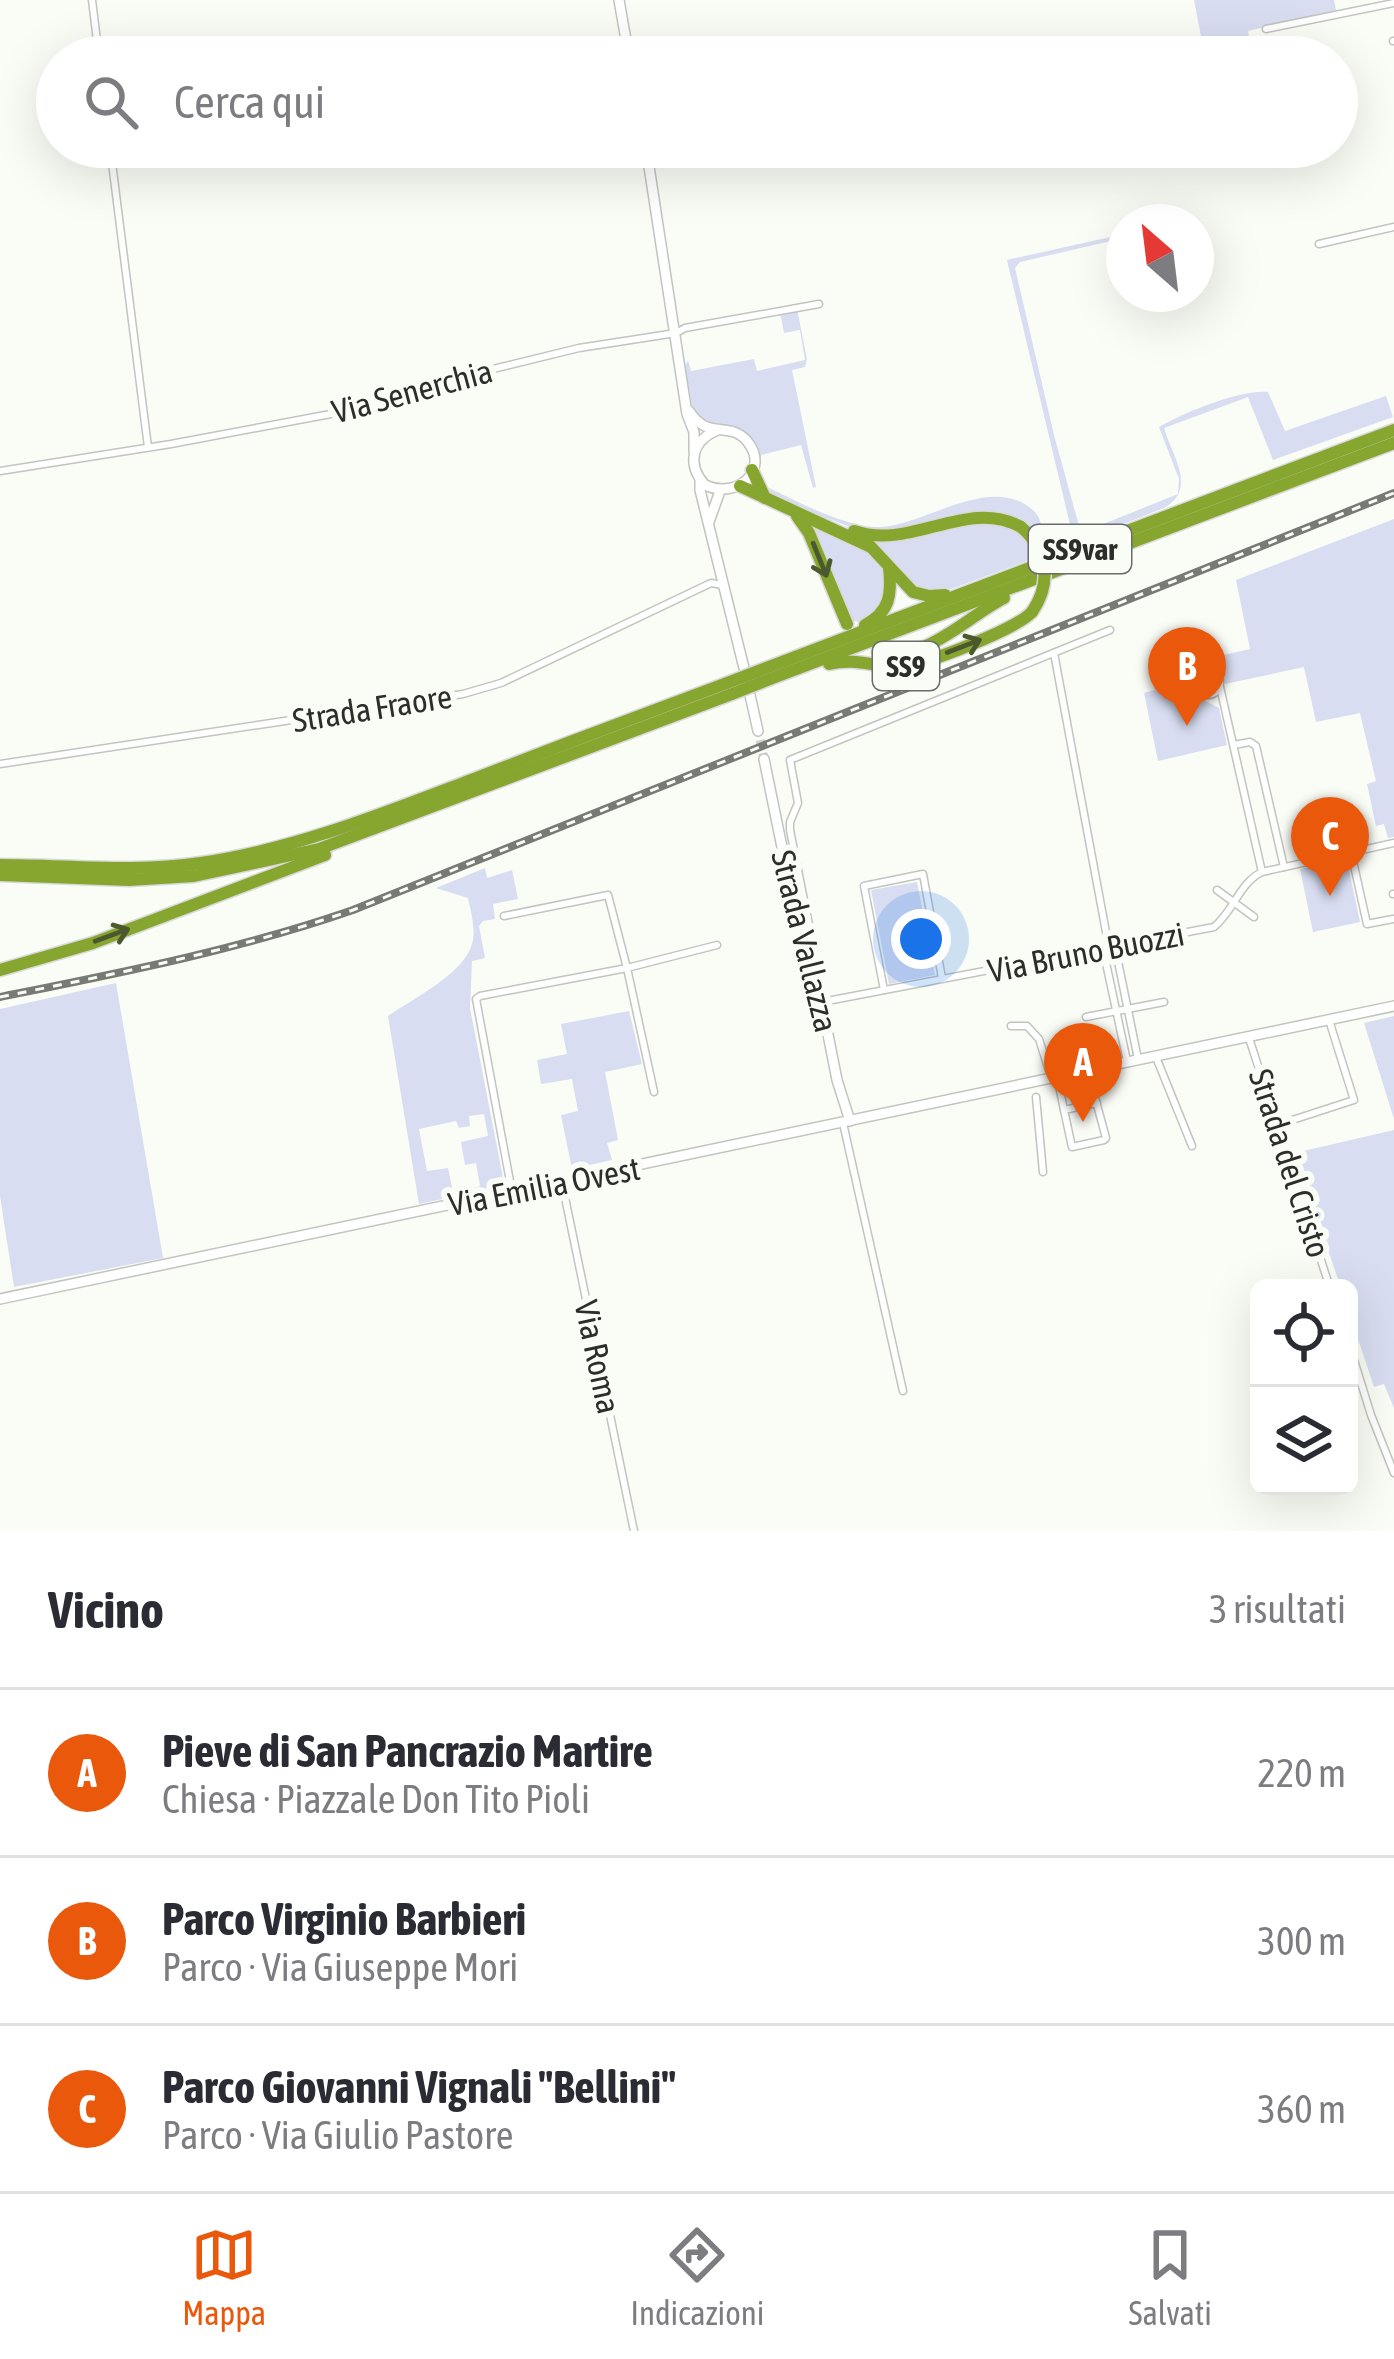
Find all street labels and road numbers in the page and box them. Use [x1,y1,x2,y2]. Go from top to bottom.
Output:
street label: Via Senerchia [328,351,496,431]
road number: SS9var [1029,525,1131,573]
road number: SS9 [873,642,939,690]
street label: Strada Fraore [290,677,454,739]
street label: Strada Vallazza [764,846,846,1036]
street label: Via Bruno Buozzi [985,914,1187,990]
street label: Strada del Cristo [1242,1064,1338,1262]
street label: Via Emilia Ovest [445,1149,643,1223]
street label: Via Roma [567,1297,629,1417]

